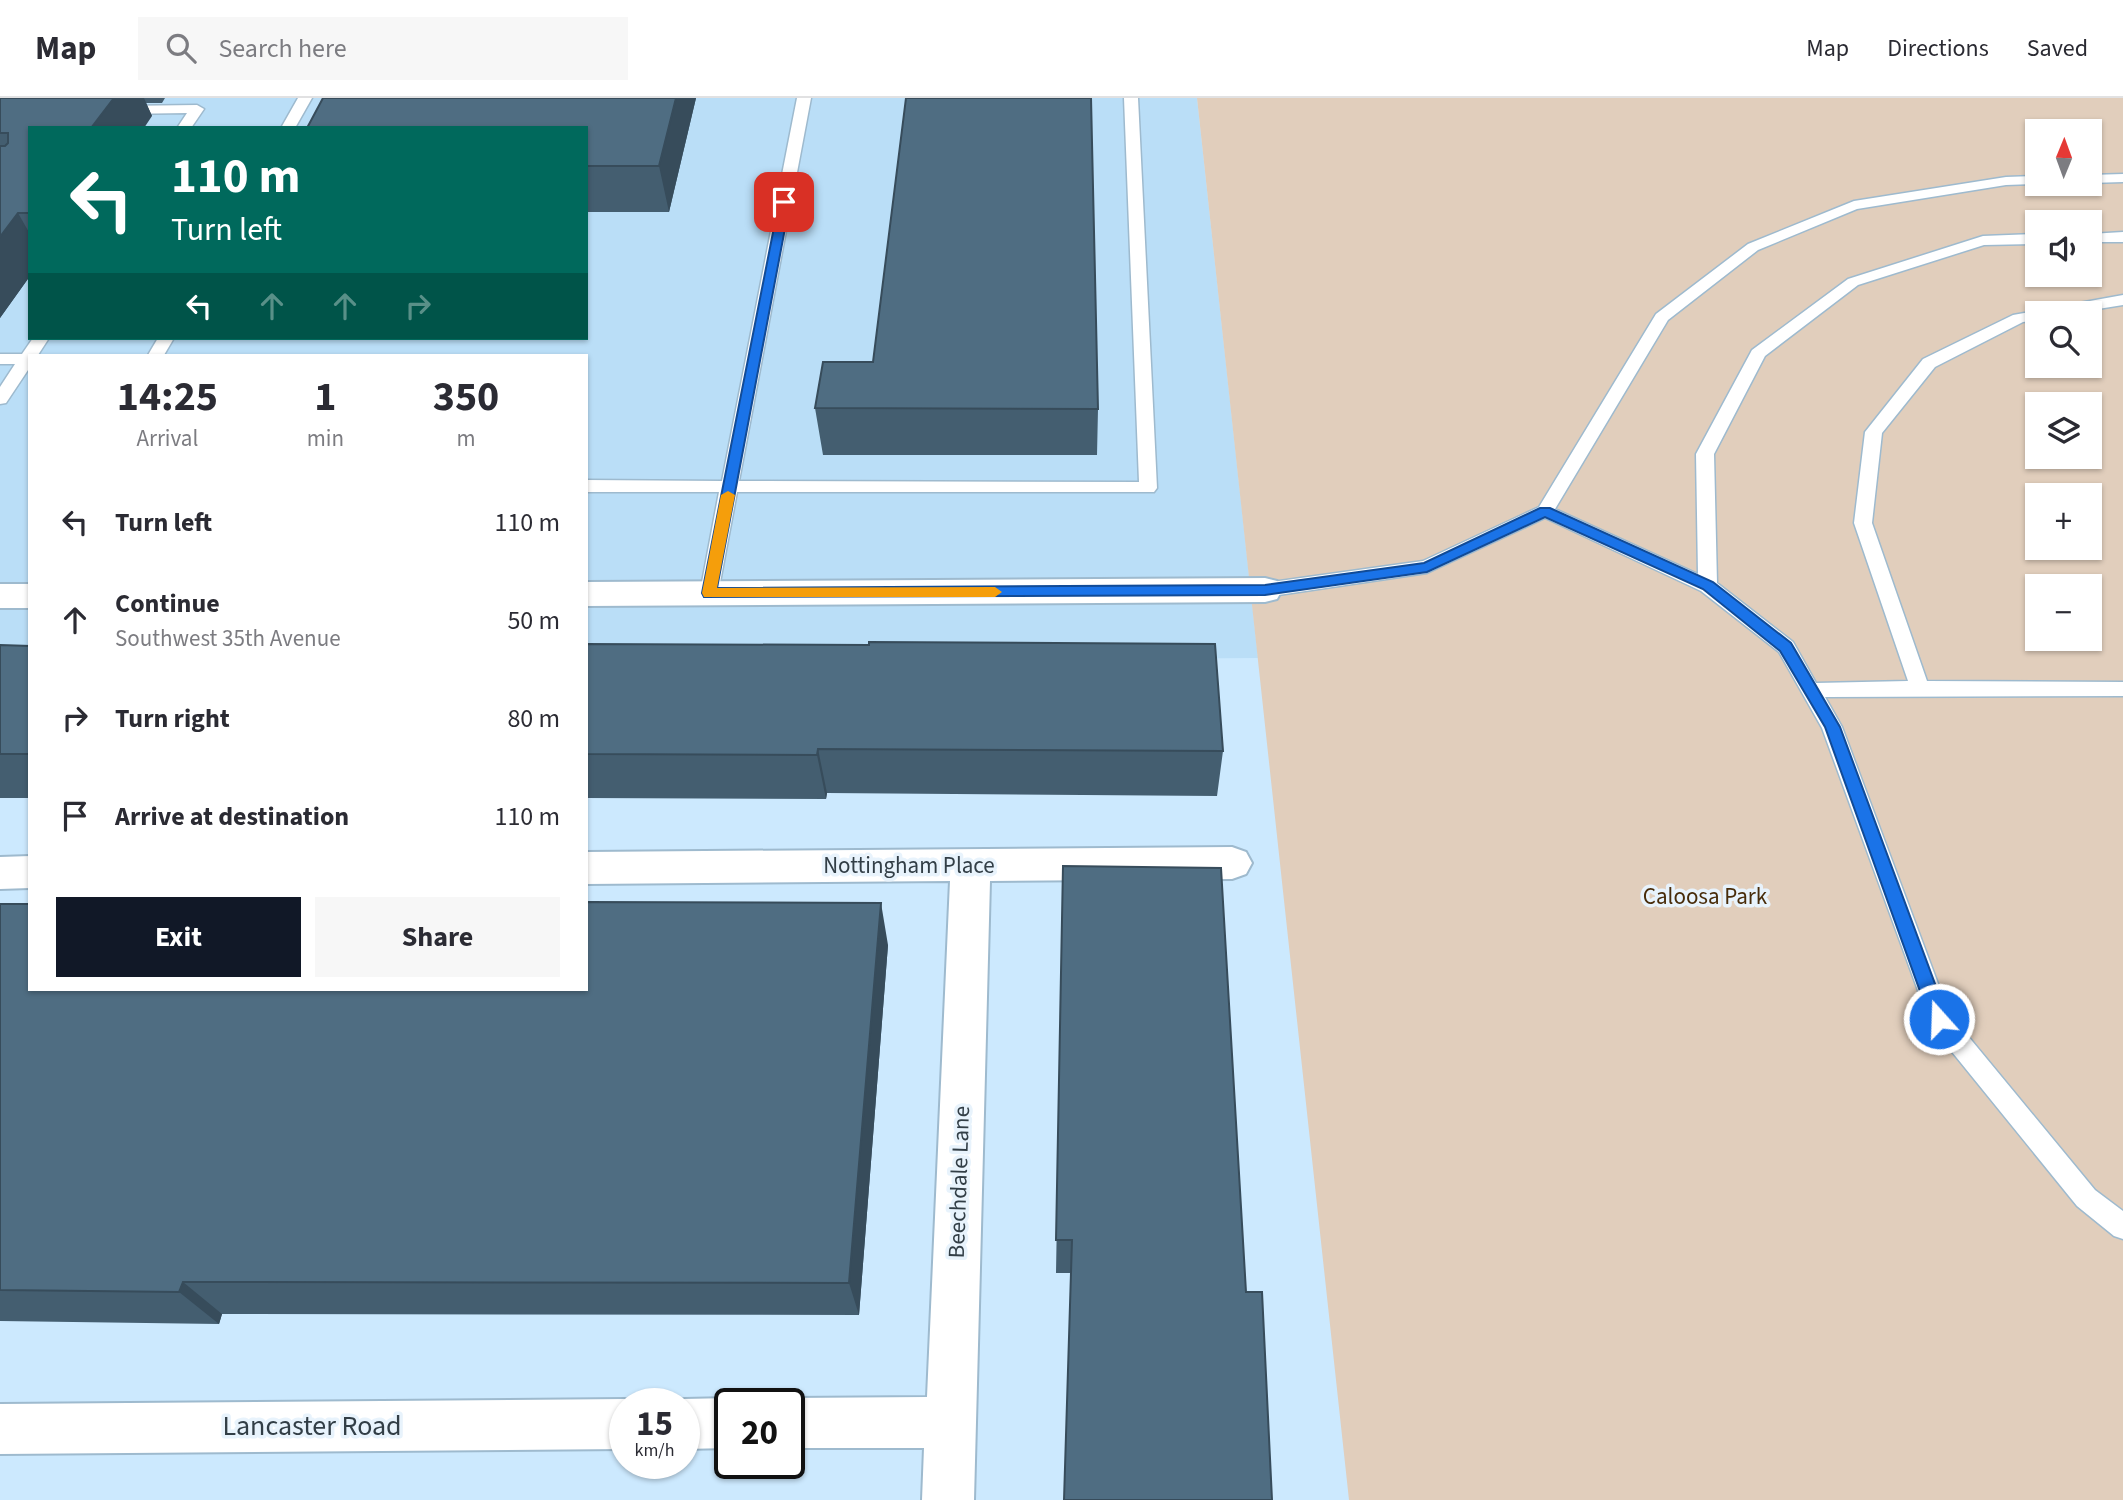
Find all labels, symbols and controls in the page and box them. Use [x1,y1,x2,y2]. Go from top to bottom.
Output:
search box [138,17,628,80]
text: Map [35,25,96,72]
icon: search [162,29,200,67]
text: Search here [218,30,347,67]
text: Map [1806,31,1849,66]
text: Directions [1887,31,1989,66]
text: Saved [2027,31,2088,66]
north arrow [2025,119,2102,196]
map controls [2025,119,2102,651]
text: 110 m [171,142,300,212]
icon: left [56,154,147,245]
pin [754,172,814,232]
icon: arrive [765,183,803,221]
text: Turn left [171,207,282,253]
button: sound [2025,210,2102,287]
icon: left [180,287,218,325]
icon: ahead [253,287,291,325]
icon: ahead [326,287,364,325]
icon: right [399,287,437,325]
button: search [2025,301,2102,378]
text: 14:25 [117,367,218,427]
text: 1 [314,367,336,427]
text: 350 [433,367,499,427]
button: layers [2025,392,2102,469]
text: Arrival [136,422,198,455]
text: min [307,422,344,455]
text: m [456,422,476,455]
button: + [2025,483,2102,560]
icon: left [56,503,94,541]
text: Turn left [115,504,212,541]
text: 110 m [494,504,560,541]
button: − [2025,574,2102,651]
text: Continue [115,585,220,622]
icon: ahead [56,601,94,639]
text: 50 m [507,602,560,639]
text: Southwest 35th Avenue [115,622,341,655]
icon: right [56,699,94,737]
text: Turn right [115,700,230,737]
text: 80 m [507,700,560,737]
icon: arrive [56,797,94,835]
text: Arrive at destination [115,798,349,835]
text: 110 m [494,798,560,835]
street label: Nottingham Place [823,849,995,882]
park label: Caloosa Park [1643,880,1768,913]
button: Exit [56,897,301,977]
button: Share [315,897,560,977]
position arrow [1902,982,1976,1056]
street label: Beechdale Lane [940,1105,978,1259]
speed limit sign: 20 [714,1388,805,1479]
text: 15 [636,1399,673,1449]
street label: Lancaster Road [222,1406,402,1446]
text: km/h [635,1438,674,1463]

